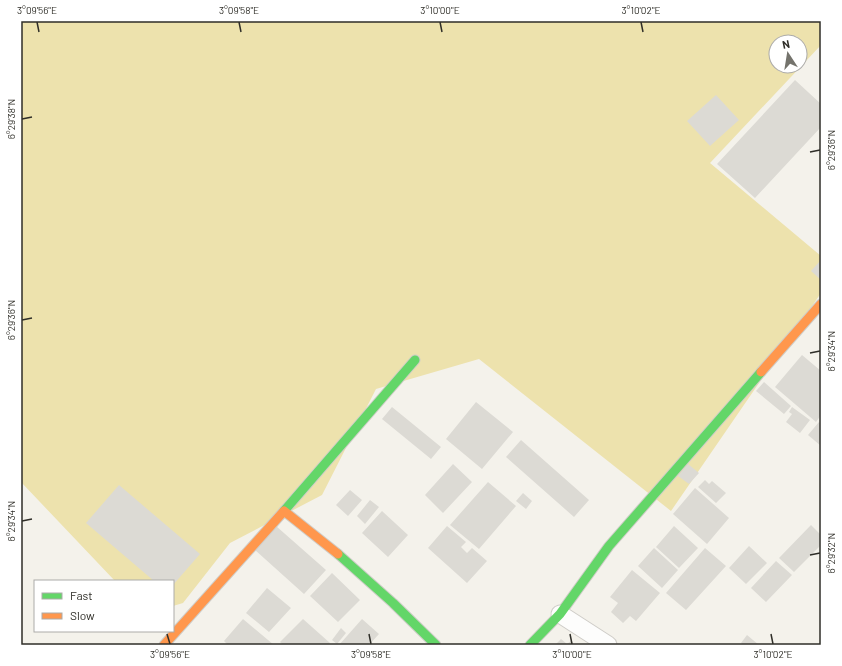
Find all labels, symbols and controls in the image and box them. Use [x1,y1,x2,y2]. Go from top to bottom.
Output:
text: 3°09'56"E [17,4,57,16]
text: 3°09'58"E [219,4,259,16]
text: 3°10'00"E [420,4,460,16]
text: 3°10'02"E [621,4,661,16]
north arrow [768,34,808,74]
text: N [781,37,791,51]
text: 6°29'38"N [5,99,17,139]
text: 6°29'36"N [825,130,837,170]
text: 6°29'36"N [5,300,17,340]
text: 6°29'34"N [825,331,837,371]
text: 6°29'34"N [5,501,17,541]
text: 6°29'32"N [825,533,837,573]
legend [34,580,174,632]
text: Fast [70,588,93,602]
text: Slow [70,608,95,622]
text: 3°09'56"E [150,648,190,660]
text: 3°09'58"E [351,648,391,660]
text: 3°10'00"E [552,648,592,660]
text: 3°10'02"E [753,648,793,660]

